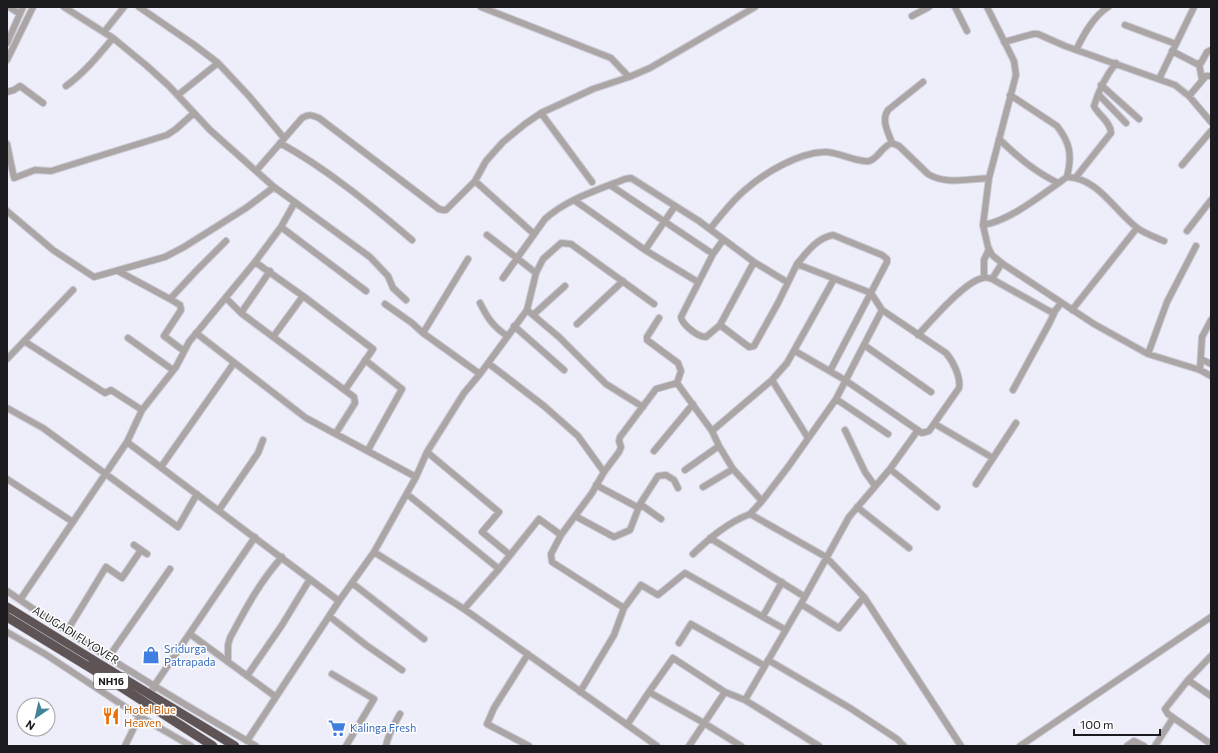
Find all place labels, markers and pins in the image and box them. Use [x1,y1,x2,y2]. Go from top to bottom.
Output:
place label: Sridurga Patrapada [164,642,216,668]
shop icon: Sridurga Patrapada [141,645,161,665]
place label: Hotel Blue Heaven [124,703,176,729]
restaurant icon: Hotel Blue Heaven [101,706,121,726]
supermarket icon: Kalinga Fresh [327,718,347,738]
place label: Kalinga Fresh [350,721,416,734]

